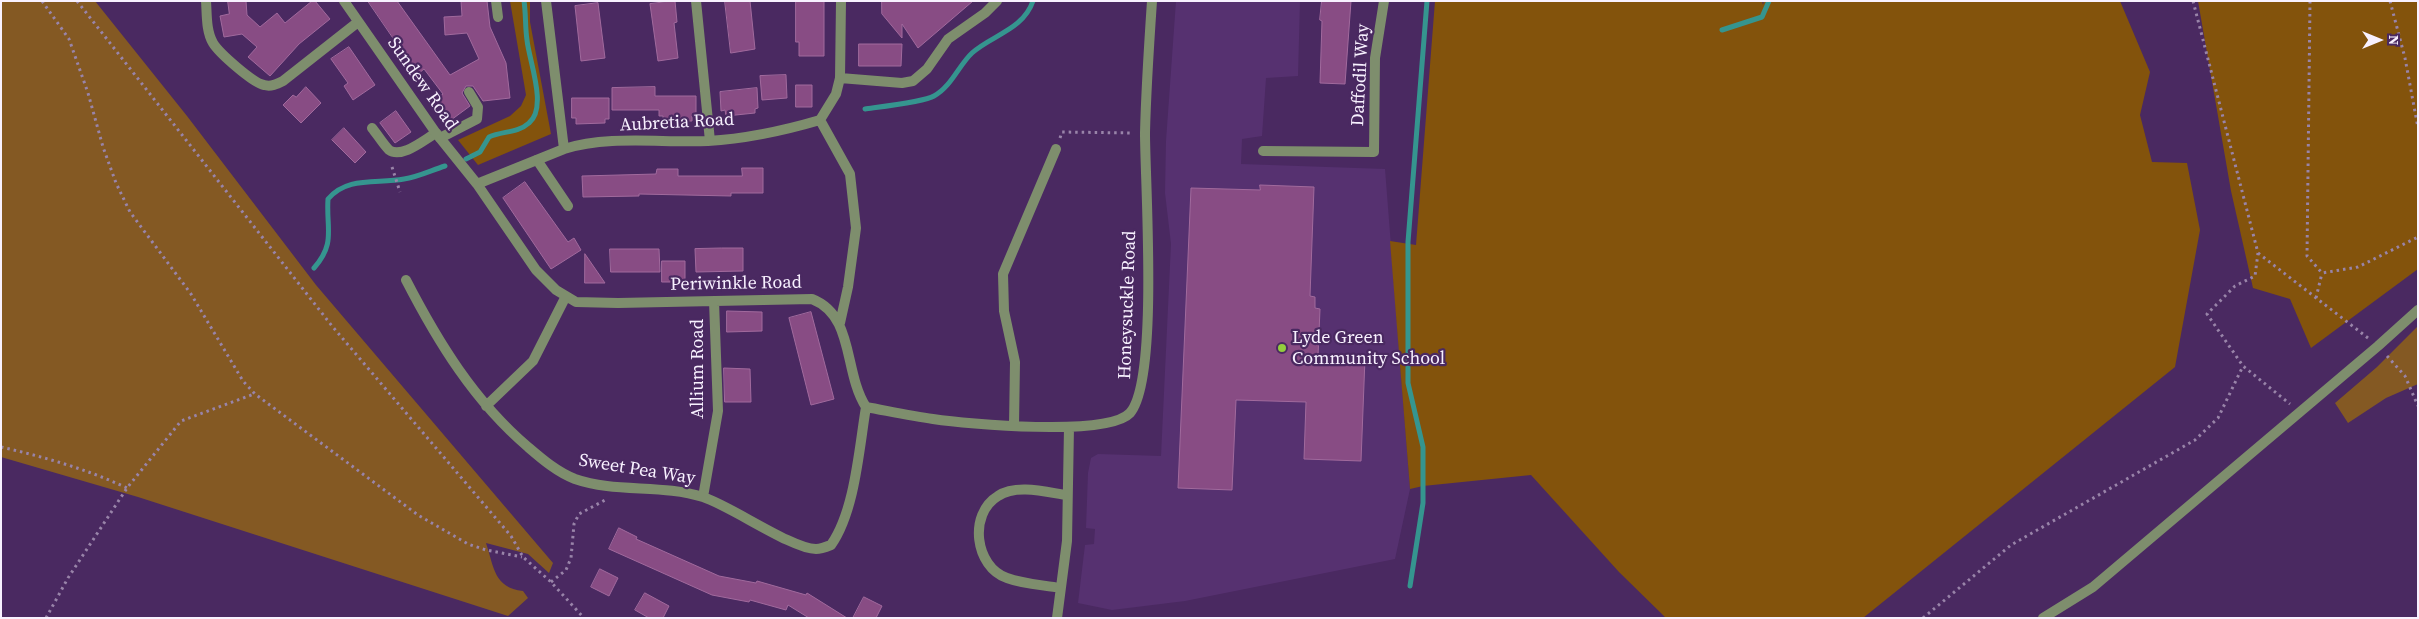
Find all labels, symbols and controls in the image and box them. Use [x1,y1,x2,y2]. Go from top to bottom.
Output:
north arrow [2354,15,2404,65]
street label: Daffodil Way [1348,23,1374,127]
street label: Sundew Road [382,33,462,135]
text: N [2384,35,2404,45]
street label: Aubretia Road [619,109,735,137]
street label: Honeysuckle Road [1115,230,1141,380]
street label: Periwinkle Road [670,272,802,296]
street label: Allium Road [687,319,709,419]
place label: Lyde Green Community School [1292,327,1445,369]
marker: Lyde Green Community School [1276,342,1288,354]
street label: Sweet Pea Way [577,450,697,490]

